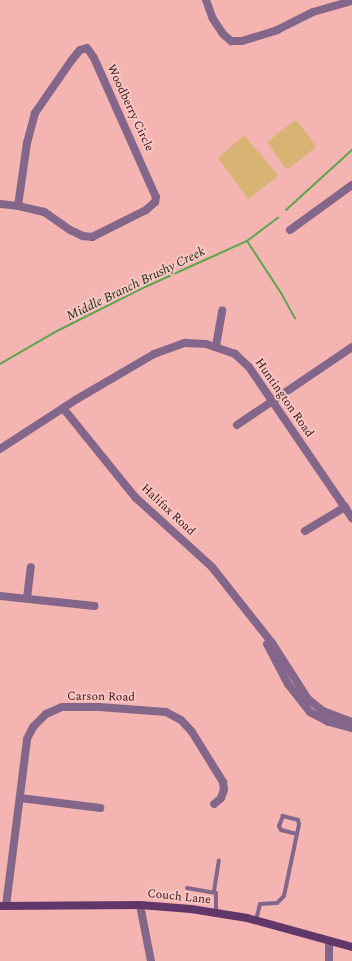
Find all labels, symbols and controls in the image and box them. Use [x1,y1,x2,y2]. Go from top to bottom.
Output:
street label: Woodberry Circle [104,62,156,154]
water label: Middle Branch Brushy Creek [64,244,208,324]
street label: Huntington Road [252,356,316,440]
street label: Halifax Road [138,481,198,539]
street label: Carson Road [67,689,135,705]
street label: Couch Lane [146,886,212,908]

